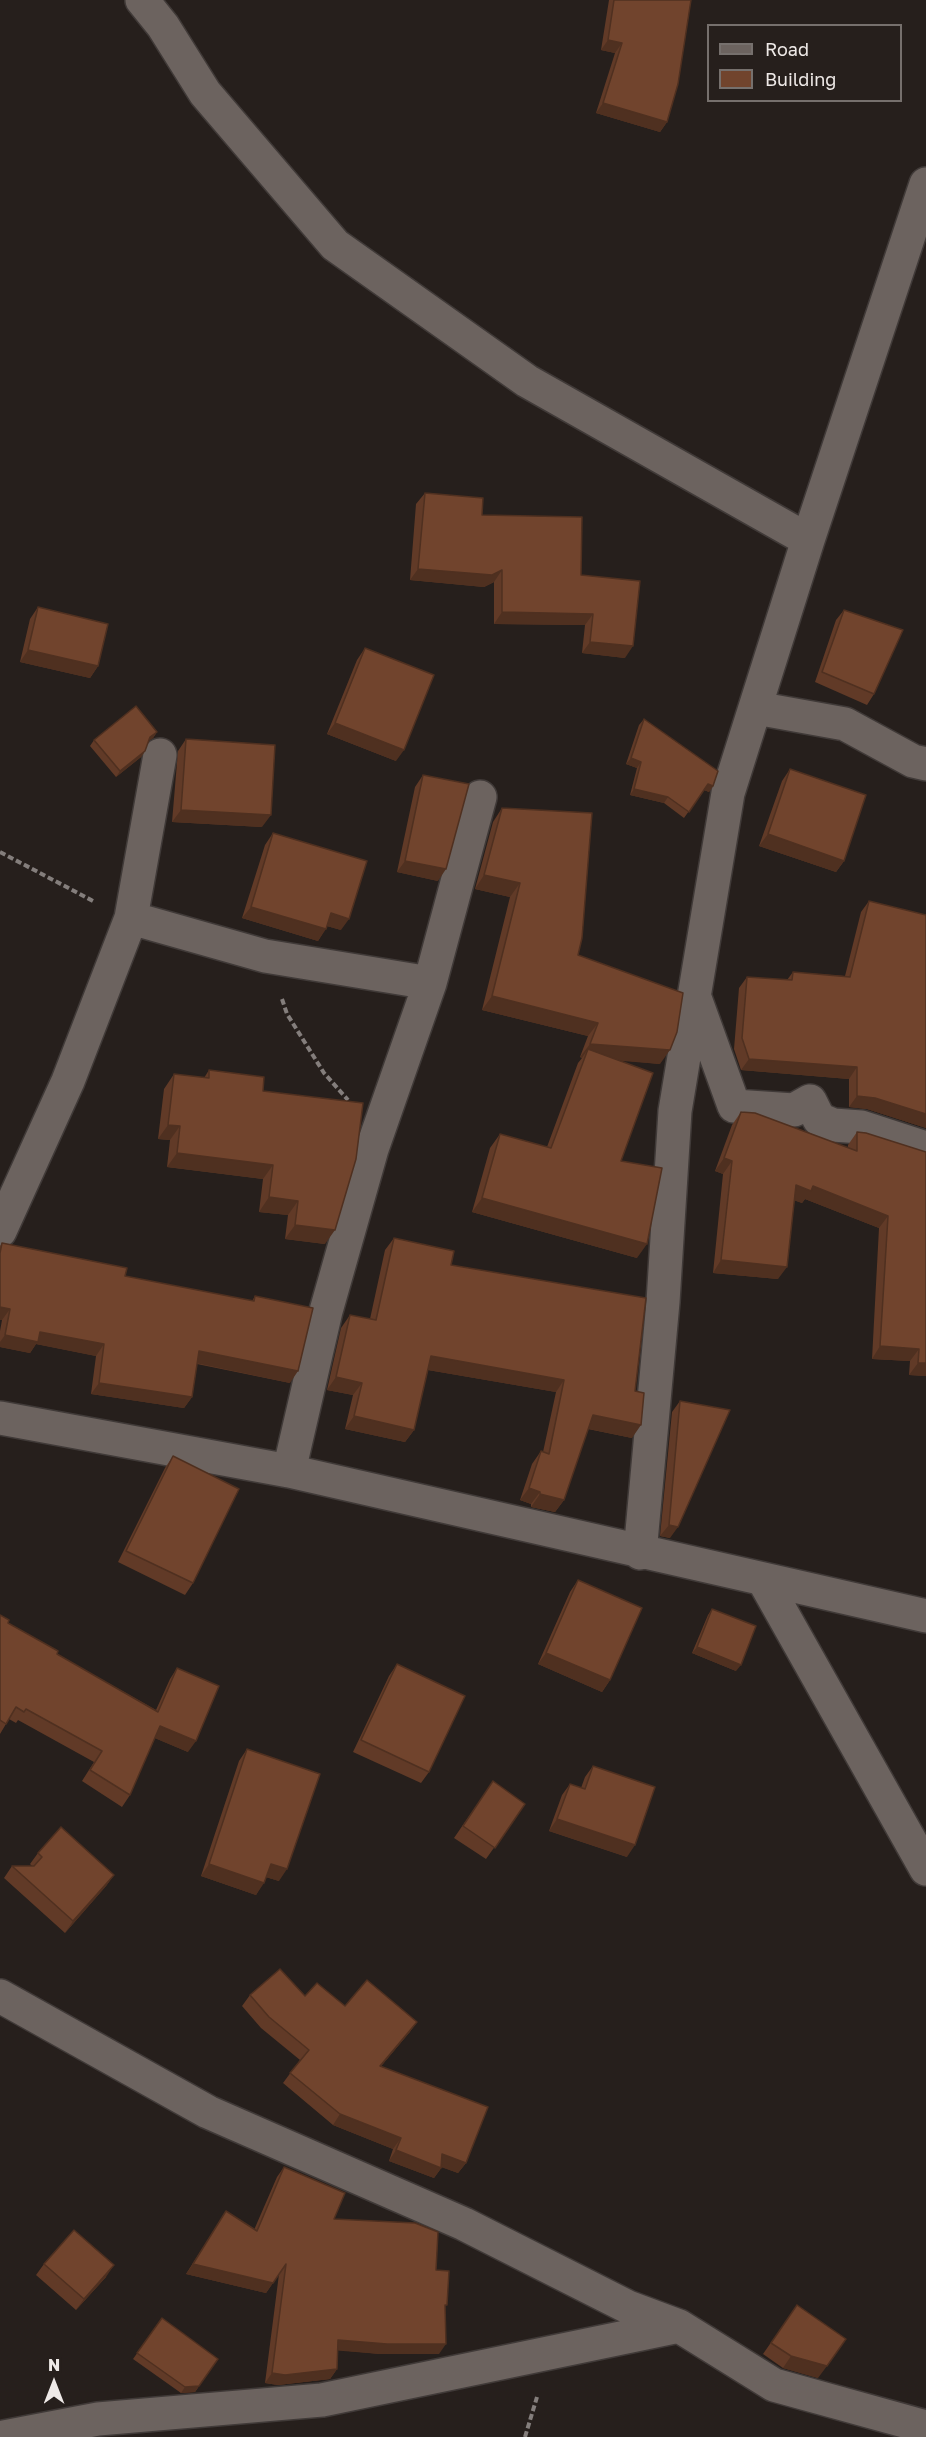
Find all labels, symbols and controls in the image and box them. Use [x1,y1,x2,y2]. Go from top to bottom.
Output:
legend [707,24,902,102]
text: Road [765,38,809,60]
text: Building [765,68,836,90]
north arrow [24,2353,84,2413]
text: N [48,2355,60,2375]

